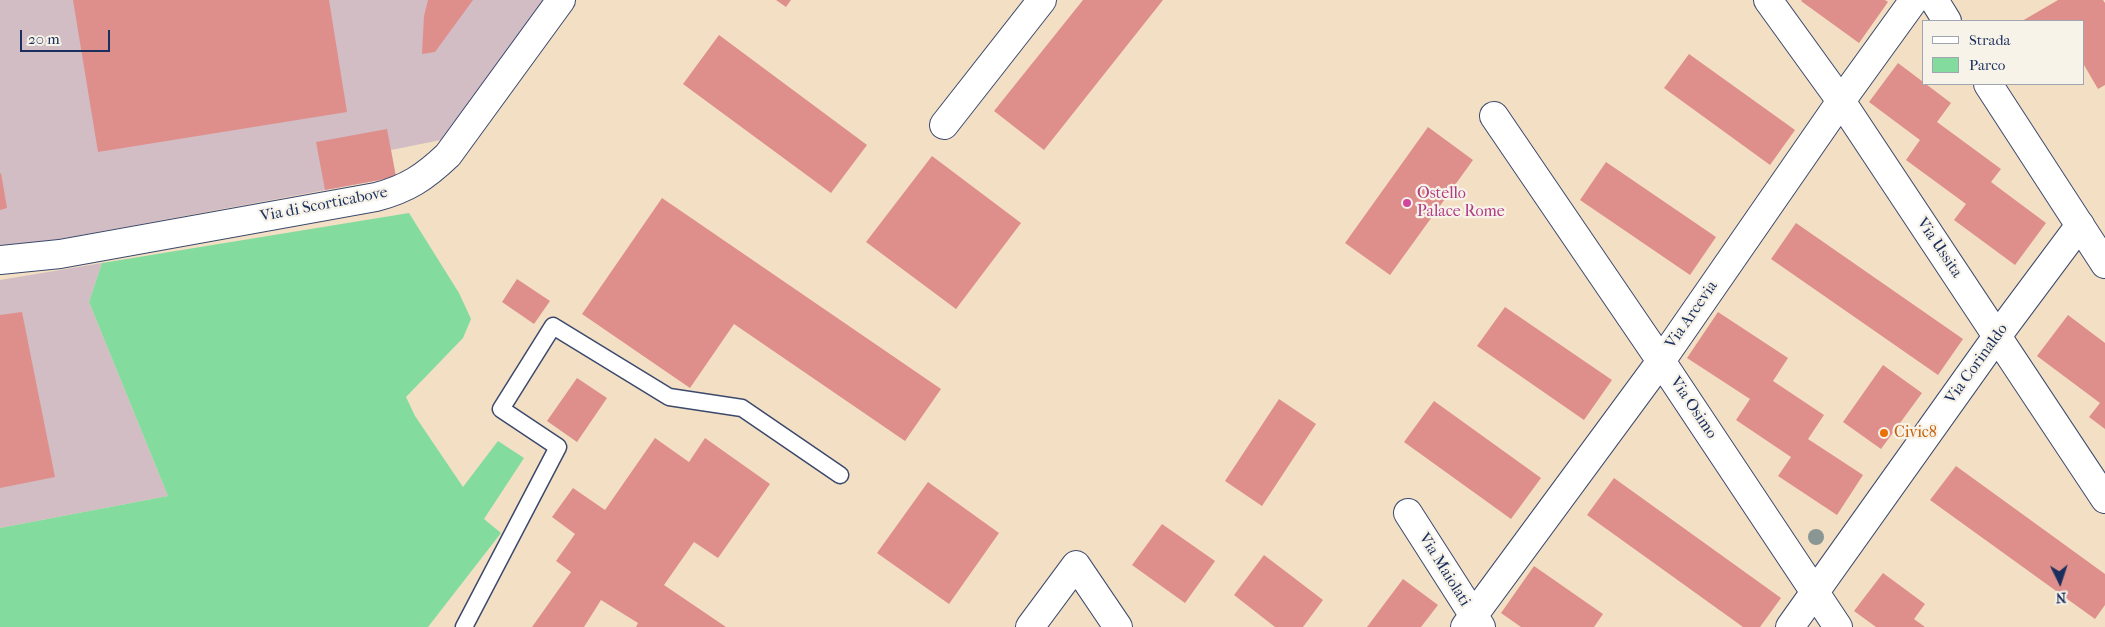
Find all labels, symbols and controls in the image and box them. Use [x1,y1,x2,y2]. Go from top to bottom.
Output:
scale bar [22,20,112,52]
legend [1922,20,2085,85]
text: 20 m [28,30,60,48]
text: Strada [1969,31,2011,49]
text: Parco [1969,56,2005,74]
street label: Via di Scorticabove [259,183,389,227]
place label: Ostello Palace Rome [1417,184,1505,222]
marker: Ostello Palace Rome [1401,197,1413,209]
street label: Via Ussita [1912,214,1966,282]
street label: Via Arcevia [1662,278,1722,352]
street label: Via Corinaldo [1942,320,2012,408]
street label: Via Osimo [1665,373,1721,443]
place label: Civic8 [1894,423,1937,443]
marker: Civic8 [1878,427,1890,439]
street label: Via Maiolati [1414,530,1474,610]
north arrow [2035,557,2085,607]
text: N [2055,589,2067,606]

